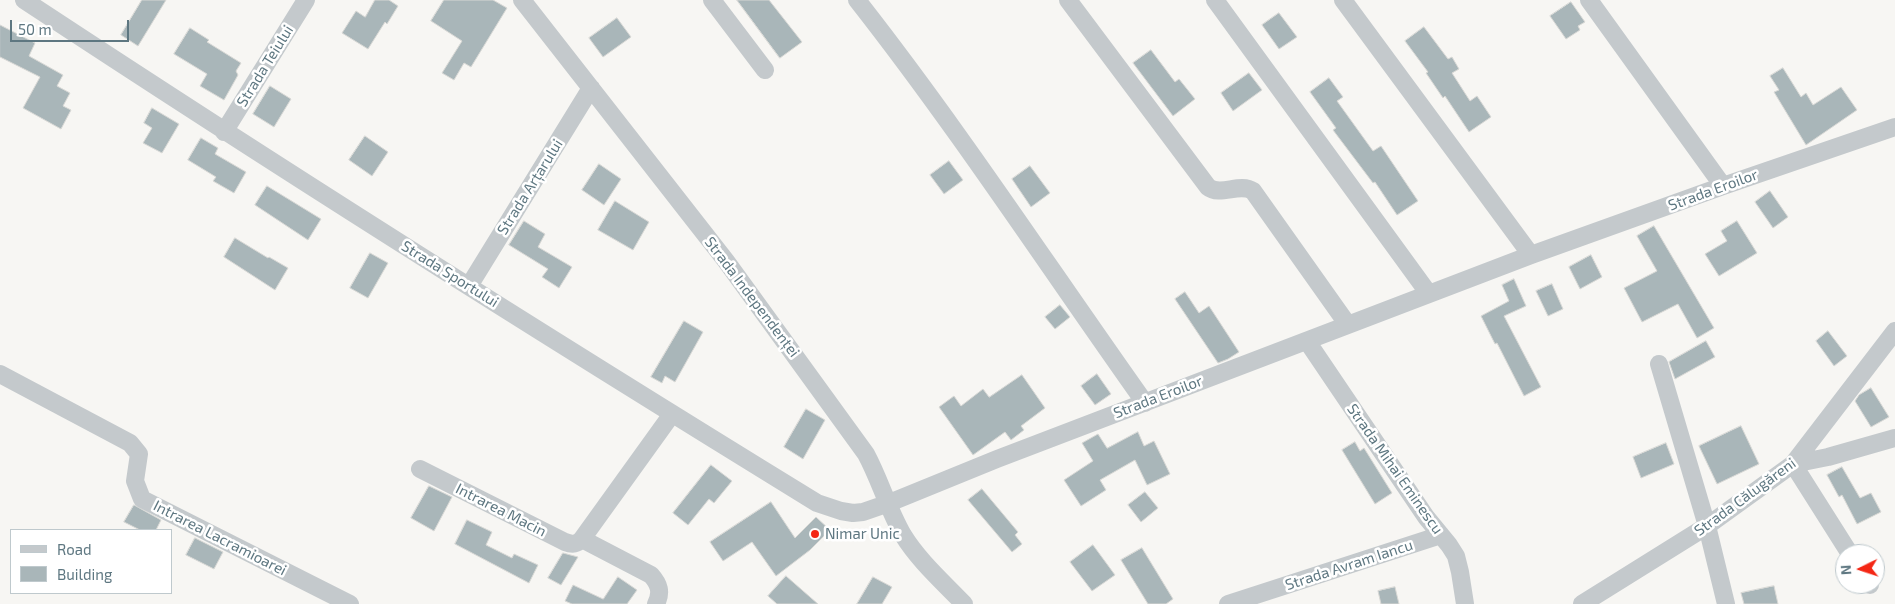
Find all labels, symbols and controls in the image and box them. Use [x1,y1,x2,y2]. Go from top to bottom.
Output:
scale bar [12,10,131,42]
text: 50 m [18,20,52,38]
street label: Strada Teiului [233,22,297,110]
street label: Strada Arțarului [493,136,567,238]
street label: Strada Eroilor [1666,165,1760,215]
street label: Strada Independenței [701,233,803,361]
street label: Strada Sportului [398,237,502,311]
street label: Strada Eroilor [1111,372,1205,422]
street label: Strada Mihai Eminescu [1343,400,1447,538]
street label: Strada Călugăreni [1691,454,1799,540]
street label: Intrarea Macin [453,479,549,541]
street label: Intrarea Lacramioarei [151,497,289,579]
place label: Nimar Unic [825,525,900,543]
marker: Nimar Unic [809,528,821,540]
legend [10,529,172,594]
street label: Strada Avram Iancu [1283,536,1415,594]
text: Road [57,540,92,558]
north arrow [1835,544,1885,594]
text: N [1837,564,1854,576]
text: Building [57,565,112,583]

